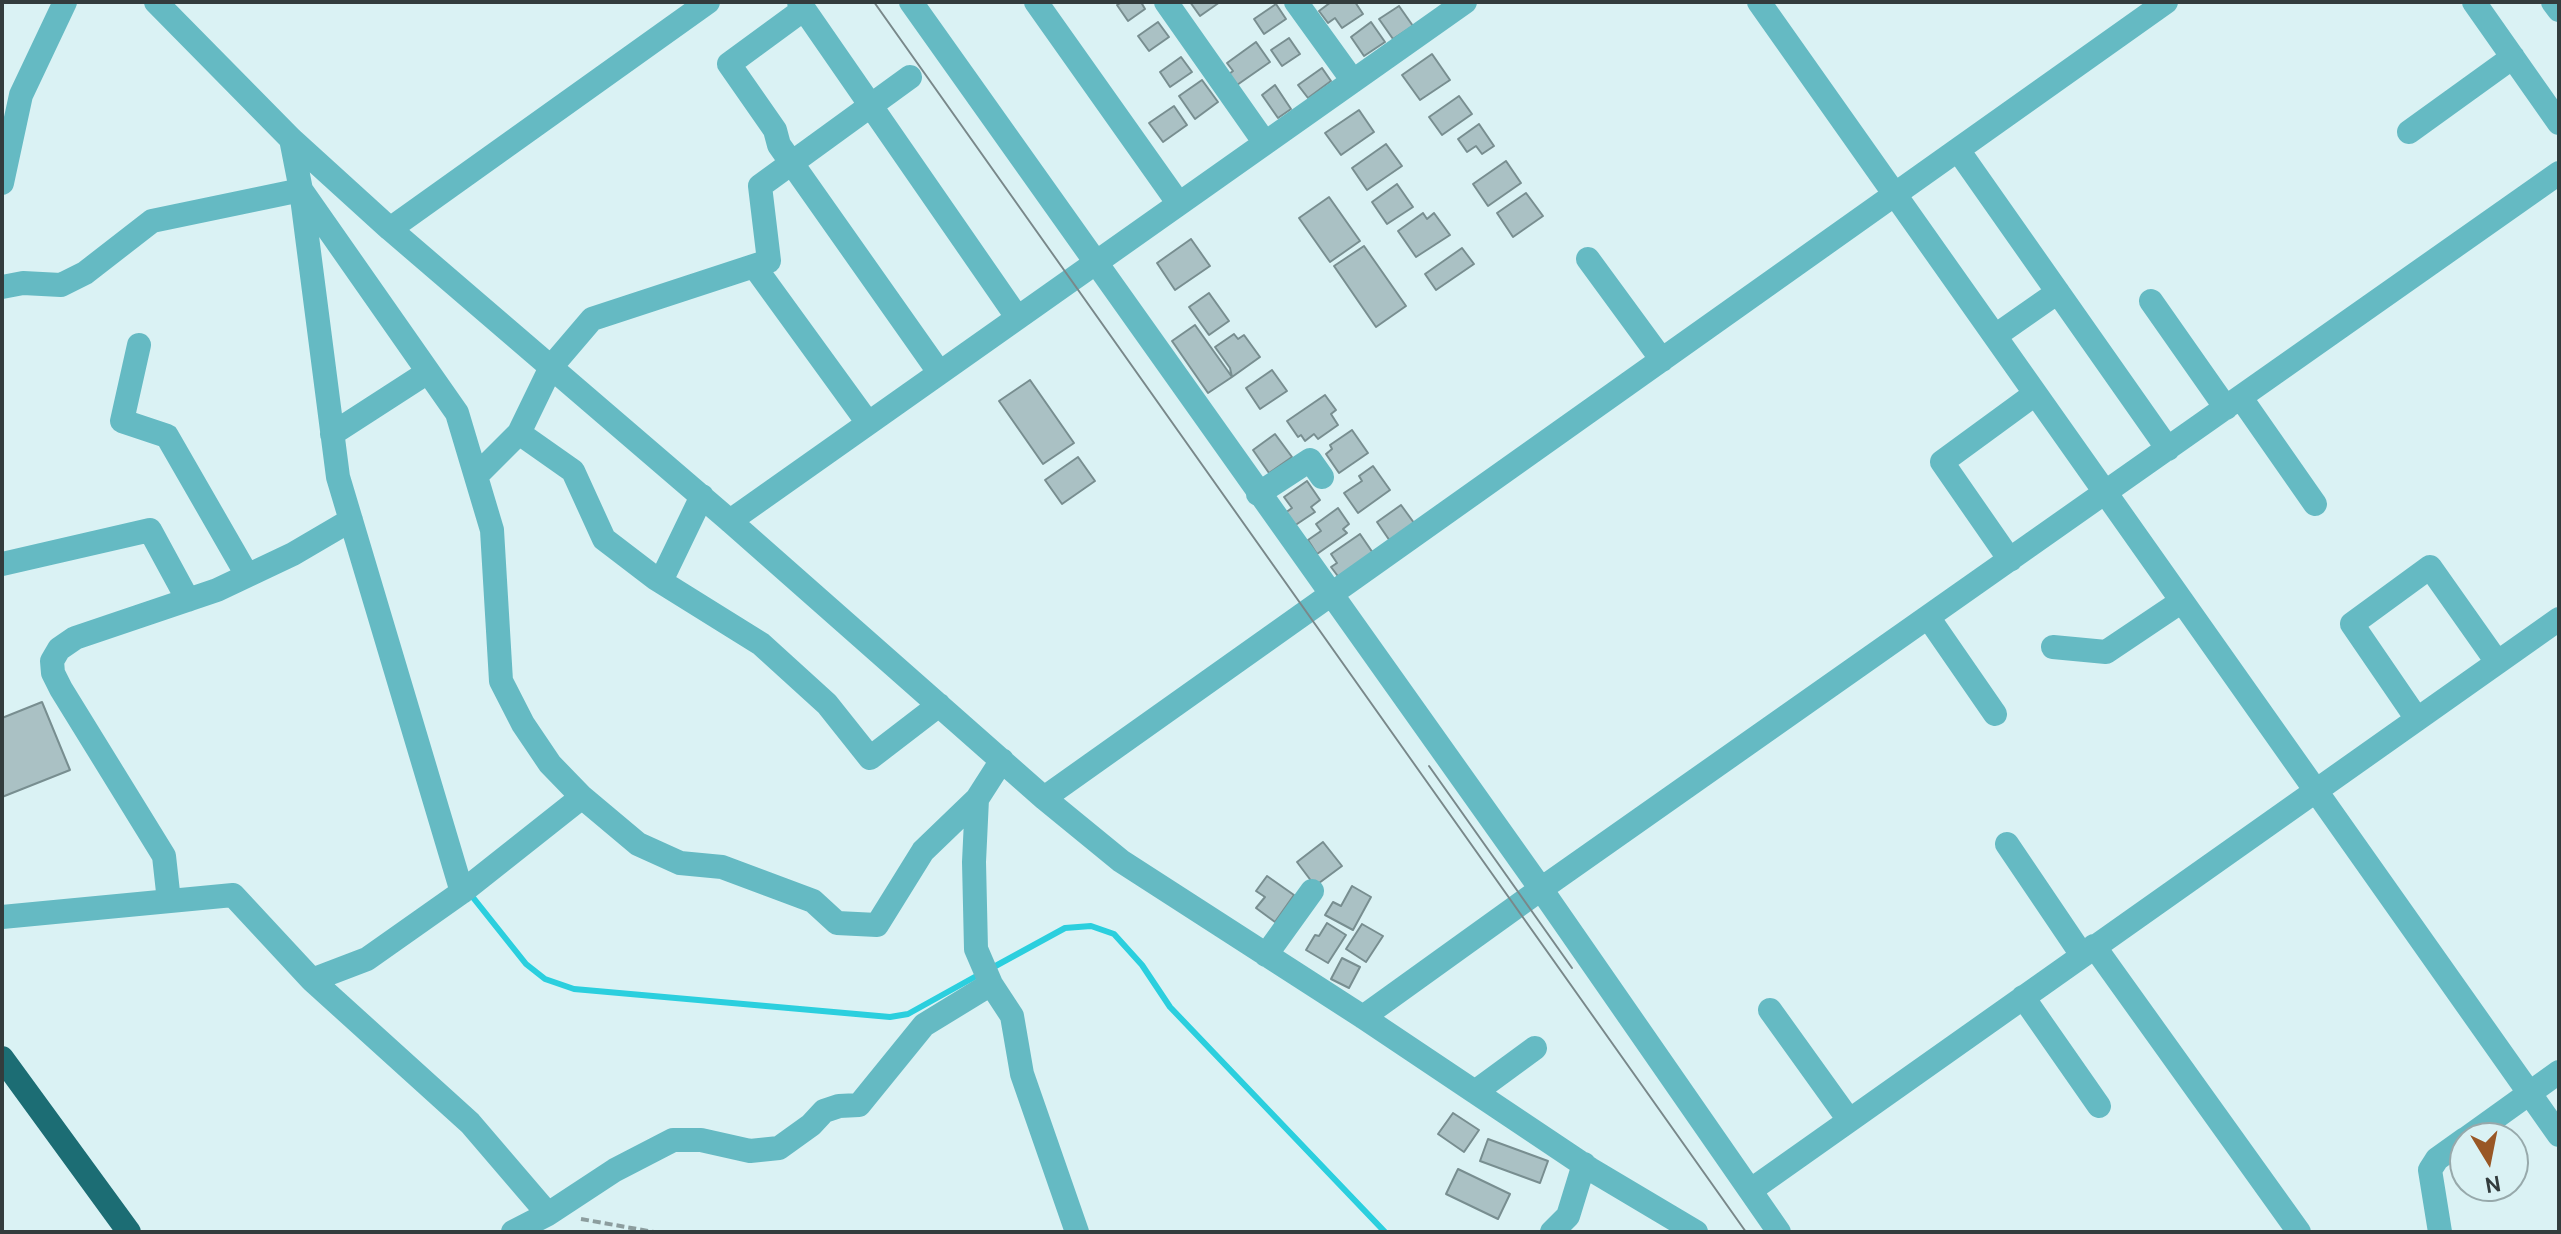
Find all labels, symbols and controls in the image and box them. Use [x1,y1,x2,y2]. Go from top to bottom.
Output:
north arrow [2449,1122,2529,1202]
text: N [2483,1170,2503,1199]

